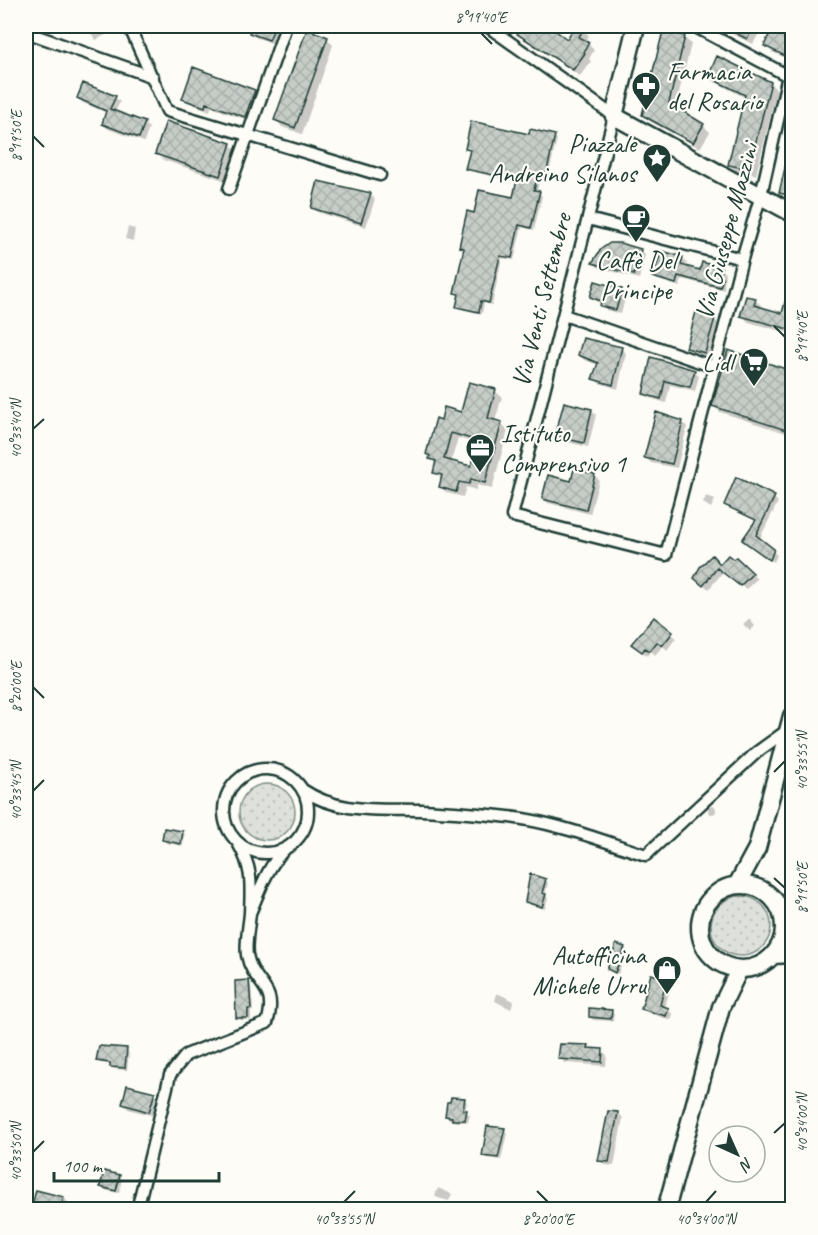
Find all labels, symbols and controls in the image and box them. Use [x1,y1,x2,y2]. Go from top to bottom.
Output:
text: 8°19'40"E [455,8,509,27]
place label: Farmacia del Rosario [667,55,765,118]
pharmacy icon: Farmacia del Rosario [630,70,662,112]
text: 8°19'50"E [7,108,26,162]
place label: Piazzale Andreino Silanos [489,127,639,190]
street label: Via Giuseppe Mazzini [687,136,767,323]
place icon: Piazzale Andreino Silanos [641,142,673,184]
cafe icon: Caffè Del Principe [620,202,652,244]
street label: Via Venti Settembre [504,208,580,390]
place label: Caffè Del Principe [596,244,680,307]
text: 8°19'40"E [793,309,812,363]
place label: Lidl [702,346,738,379]
supermarket icon: Lidl [738,346,770,388]
text: 40°33'40"N [7,396,26,459]
place label: Istituto Comprensivo 1 [501,417,627,480]
office icon: Istituto Comprensivo 1 [464,432,496,474]
text: 8°20'00"E [7,659,26,713]
text: 40°33'55"N [793,728,812,791]
text: 40°33'45"N [7,758,26,821]
text: 8°19'50"E [793,860,812,914]
place label: Autofficina Michele Urru [532,939,648,1002]
shop icon: Autofficina Michele Urru [651,954,683,996]
text: 40°34'00"N [793,1090,812,1153]
text: 40°33'50"N [7,1119,26,1182]
north arrow [707,1124,767,1184]
scale bar [54,1145,219,1183]
text: N [734,1153,757,1177]
text: 100 m [63,1155,104,1177]
text: 40°33'55"N [314,1210,377,1229]
text: 8°20'00"E [522,1210,576,1229]
text: 40°34'00"N [676,1210,739,1229]

